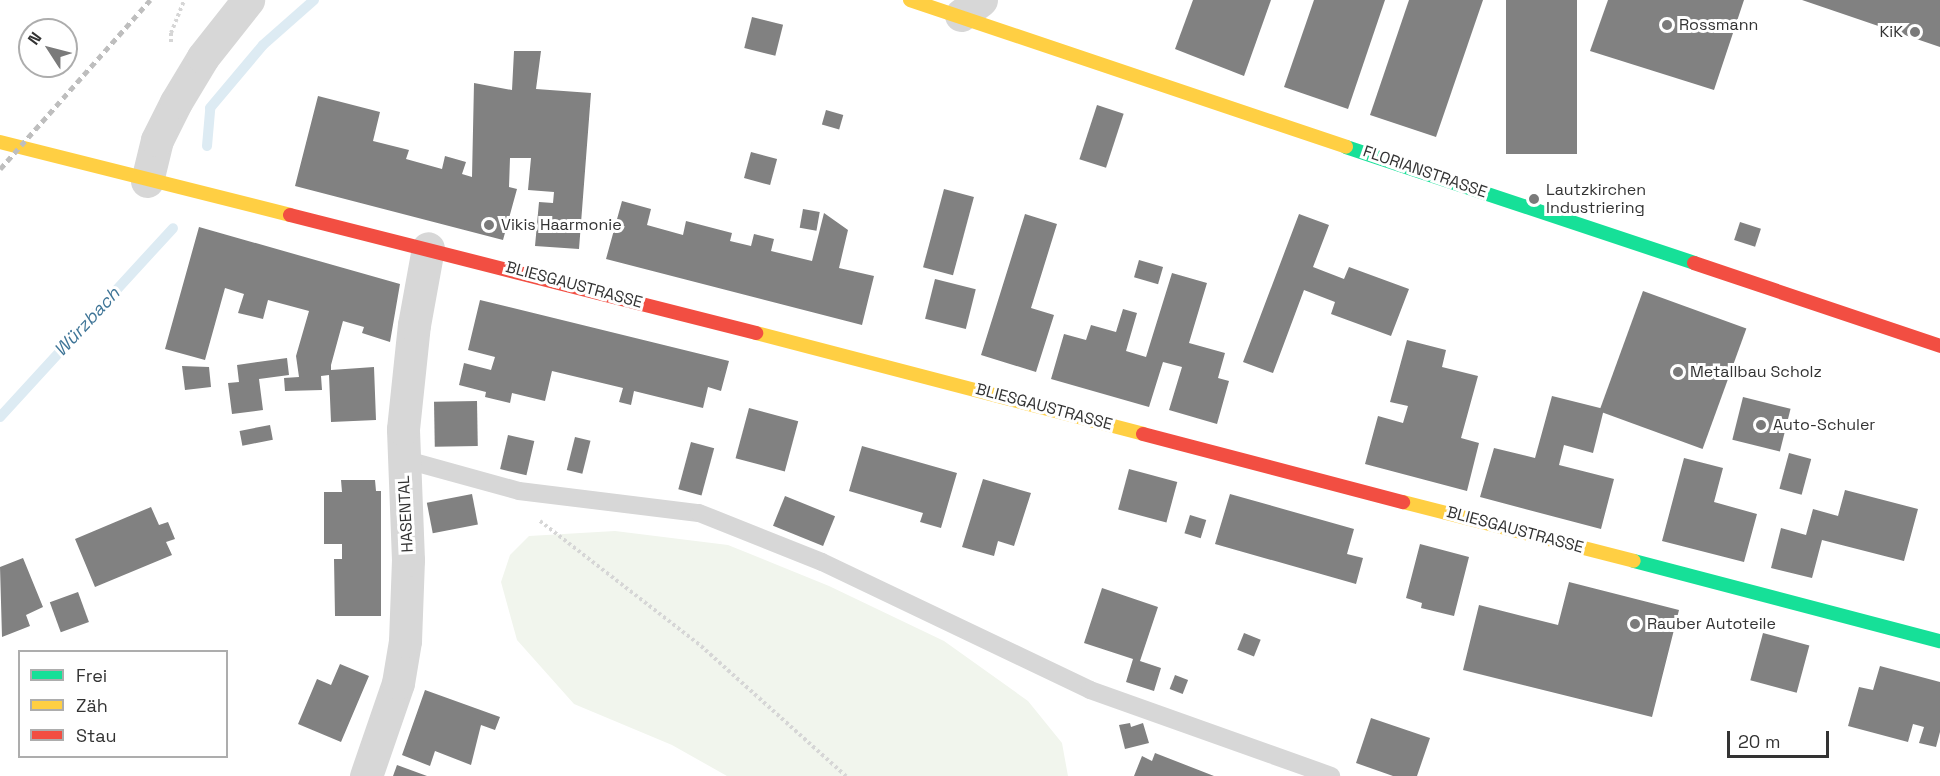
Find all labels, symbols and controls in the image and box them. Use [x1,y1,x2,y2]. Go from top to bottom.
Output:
place label: Rossmann [1679,15,1758,35]
north arrow [18,18,78,78]
marker: Rossmann [1660,18,1674,32]
place label: KiK [1880,22,1903,42]
marker: KiK [1908,25,1922,39]
text: N [23,28,46,49]
street label: FLORIANSTRASSE [1360,142,1490,202]
place label: Lautzkirchen Industriering [1546,180,1646,218]
marker: Lautzkirchen Industriering [1527,192,1541,206]
place label: Vikis Haarmonie [501,215,622,235]
marker: Vikis Haarmonie [482,218,496,232]
street label: BLIESGAUSTRASSE [504,258,644,312]
water label: Würzbach [50,283,124,361]
place label: Metallbau Scholz [1690,362,1822,382]
marker: Metallbau Scholz [1671,365,1685,379]
street label: BLIESGAUSTRASSE [974,380,1114,434]
place label: Auto-Schuler [1773,415,1875,435]
marker: Auto-Schuler [1754,418,1768,432]
street label: HASENTAL [394,475,418,553]
street label: BLIESGAUSTRASSE [1445,503,1585,557]
place label: Rauber Autoteile [1647,614,1776,634]
marker: Rauber Autoteile [1628,617,1642,631]
legend [18,650,228,758]
text: Frei [76,664,107,687]
text: Zäh [76,694,108,717]
scale bar [1730,719,1832,757]
text: Stau [76,724,116,747]
text: 20 m [1738,730,1781,753]

